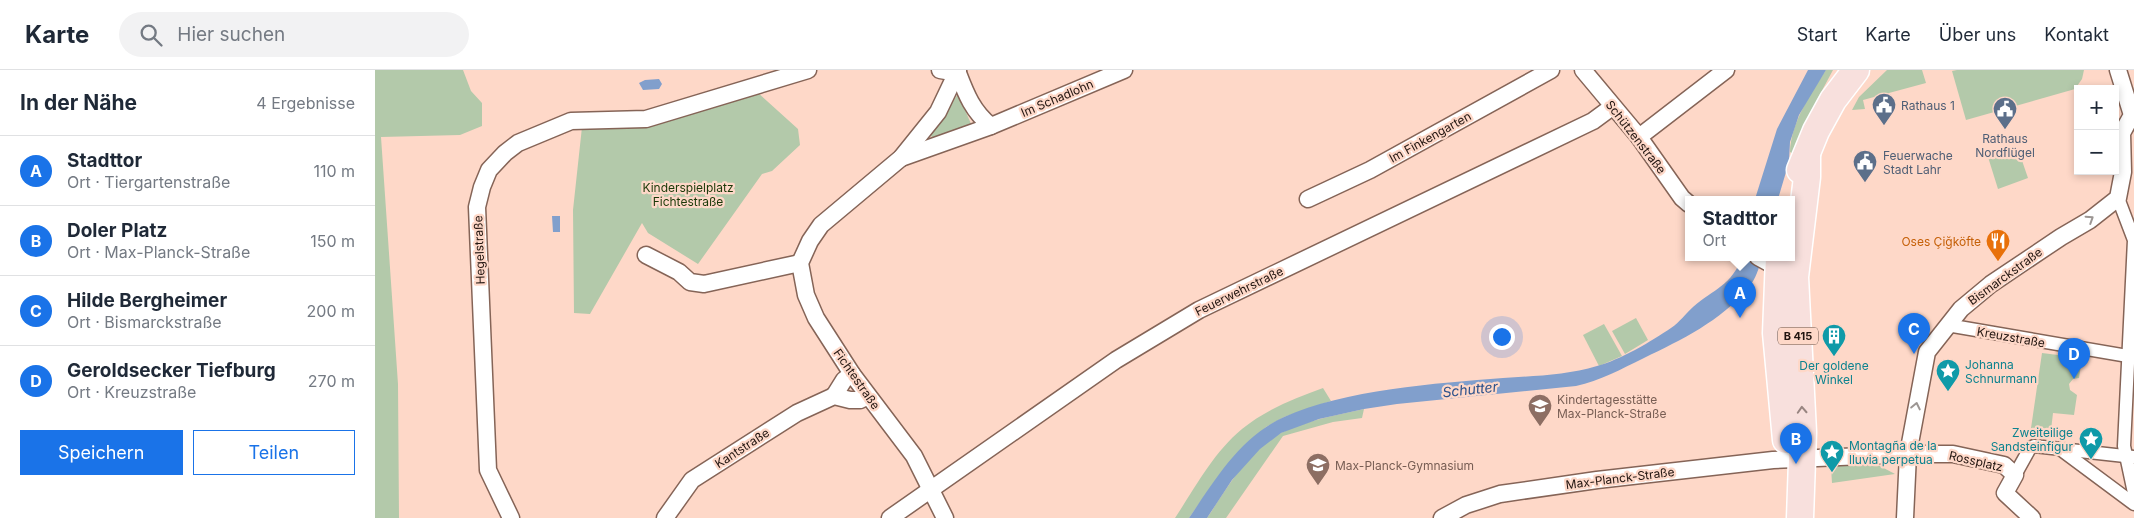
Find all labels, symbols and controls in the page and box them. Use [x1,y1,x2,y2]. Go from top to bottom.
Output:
search box [119,12,469,57]
text: Karte [25,20,89,49]
icon: search [137,21,165,49]
text: Hier suchen [177,23,285,46]
text: Start [1797,24,1837,45]
text: Karte [1865,24,1911,45]
text: Über uns [1939,24,2016,45]
text: Kontakt [2044,24,2109,45]
street label: Im Schadlohn [1019,76,1095,120]
map controls [2074,85,2119,175]
button: + [2074,85,2119,130]
text: In der Nähe [20,90,137,115]
public building icon: Rathaus 1 [1871,92,1897,126]
text: 4 Ergebnisse [256,93,355,113]
public building icon: Rathaus Nordflügel [1992,96,2018,130]
street label: Schützenstraße [1603,97,1669,177]
place label: Rathaus 1 [1901,98,1955,113]
street label: Im Finkengarten [1386,108,1474,166]
button: − [2074,130,2119,175]
place label: Rathaus Nordflügel [1975,131,2035,160]
place label: Feuerwache Stadt Lahr [1883,148,1953,177]
text: Stadttor [67,149,142,172]
public building icon: Feuerwache Stadt Lahr [1852,149,1878,183]
text: A [30,161,42,181]
text: 110 m [313,161,355,181]
text: Ort · Tiergartenstraße [67,172,230,192]
park label: Kinderspielplatz Fichtestraße [642,180,734,209]
popup [1685,196,1795,261]
text: Stadttor [1702,207,1778,230]
street label: Hegelstraße [470,215,488,285]
one-way arrow [2085,216,2094,225]
text: Doler Platz [67,219,167,242]
restaurant icon: Oses Çiğköfte [1985,228,2011,262]
text: Ort [1702,230,1726,250]
text: B [31,231,41,251]
text: 150 m [310,231,355,251]
place label: Oses Çiğköfte [1901,234,1981,249]
text: Ort · Max-Planck-Straße [67,242,250,262]
street label: Bismarckstraße [1965,244,2045,308]
street label: Feuerwehrstraße [1192,263,1286,319]
pin: A [1724,277,1756,318]
text: Hilde Bergheimer [67,289,227,312]
text: C [30,301,42,321]
text: 200 m [307,301,355,321]
text: Ort · Bismarckstraße [67,312,222,332]
pin: C [1898,313,1930,354]
building icon: Der goldene Winkel [1821,323,1847,357]
your location [1489,324,1515,350]
street label: Kreuzstraße [1976,324,2046,350]
road number: B 415 [1778,328,1818,344]
pin: D [2058,338,2090,379]
street label: Fichtestraße [831,346,883,412]
place label: Johanna Schnurmann [1965,357,2037,386]
place label: Der goldene Winkel [1799,358,1869,387]
place icon: Johanna Schnurmann [1935,358,1961,392]
text: Geroldsecker Tiefburg [67,359,276,382]
text: D [30,371,42,391]
text: 270 m [308,371,355,391]
water label: Schutter [1441,378,1499,400]
text: Ort · Kreuzstraße [67,382,196,402]
place label: Kindertagesstätte Max-Planck-Straße [1557,392,1666,421]
school or university icon: Kindertagesstätte Max-Planck-Straße [1527,393,1553,427]
one-way arrow [1911,402,1921,410]
one-way arrow [1796,405,1807,413]
pin: B [1780,423,1812,464]
street label: Kantstraße [712,425,772,471]
place label: Zweiteilige Sandsteinfigur [1991,425,2073,454]
place icon: Zweiteilige Sandsteinfigur [2078,426,2104,460]
button: Speichern [20,430,183,475]
button: Teilen [193,430,355,475]
place label: Montagña de la lluvia perpetua [1849,438,1937,467]
place icon: Montagña de la lluvia perpetua [1819,439,1845,473]
street label: Rossplatz [1948,448,2004,474]
school or university icon: Max-Planck-Gymnasium [1305,452,1331,486]
place label: Max-Planck-Gymnasium [1335,458,1474,473]
street label: Max-Planck-Straße [1565,464,1675,492]

